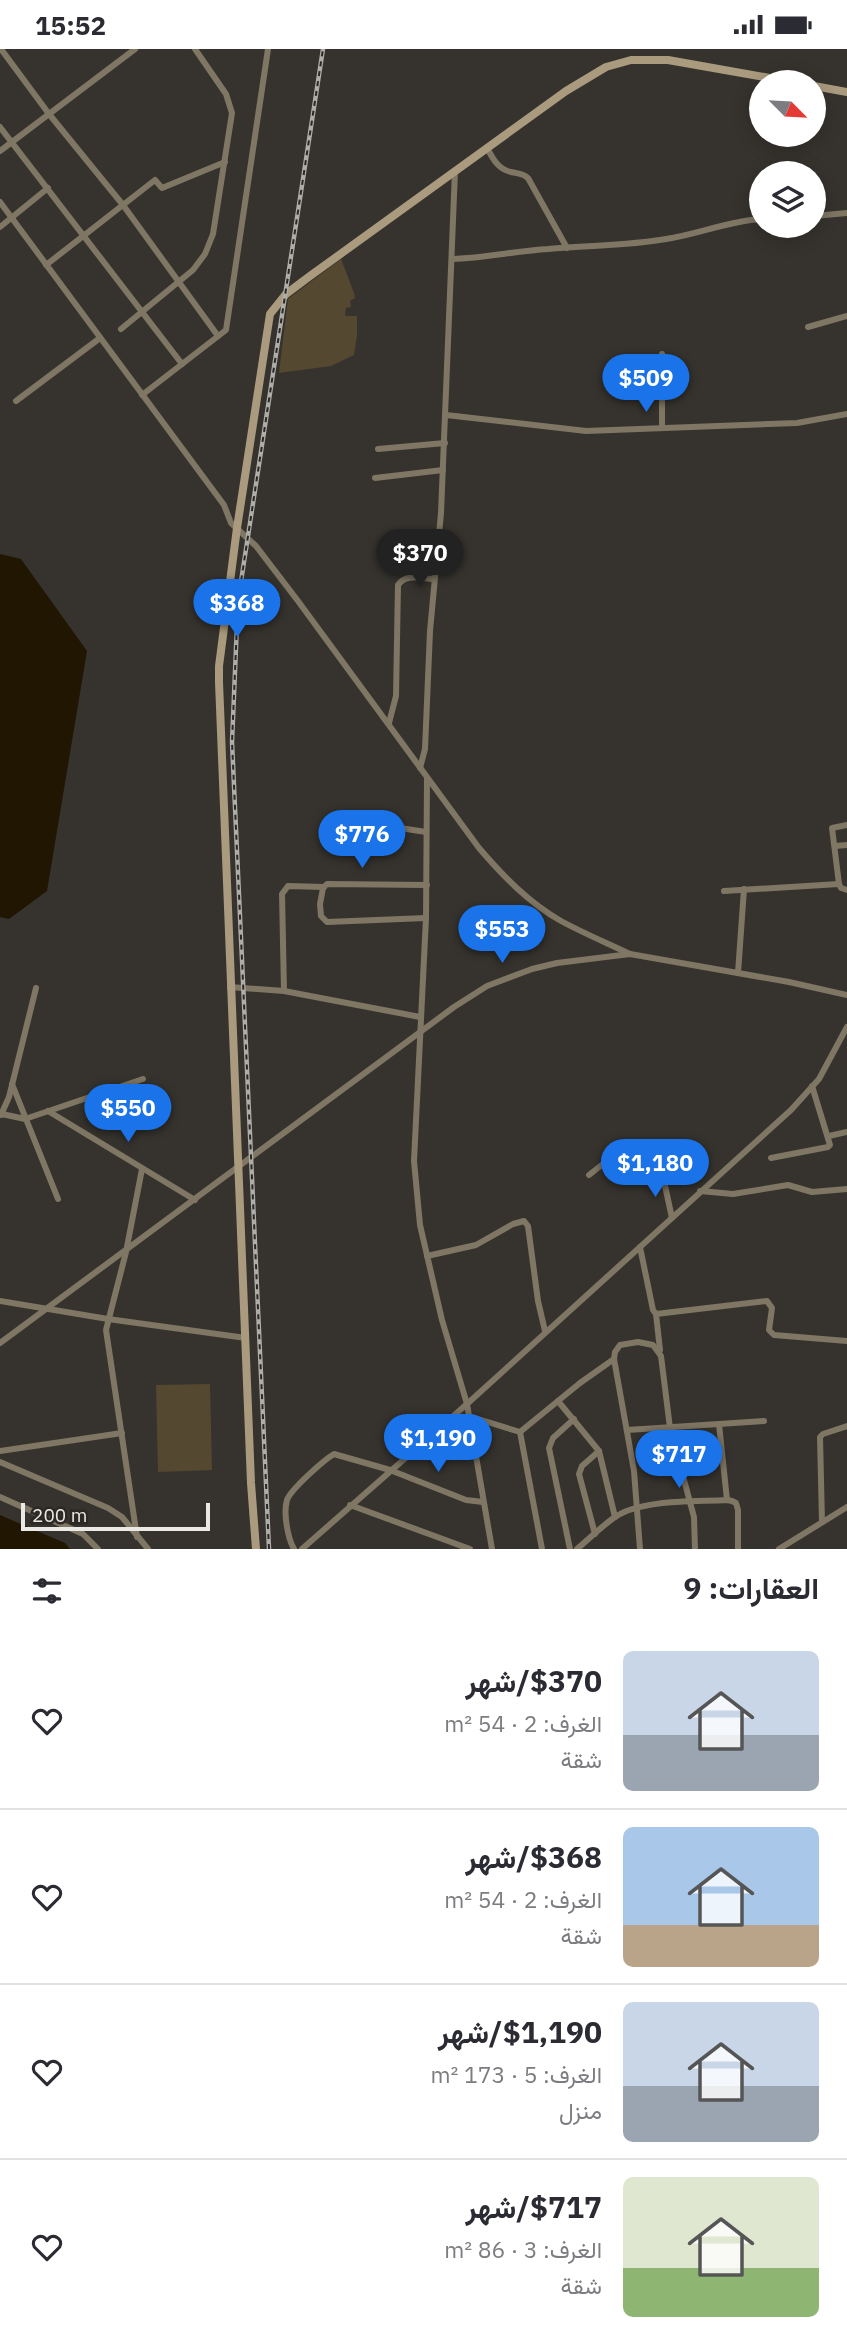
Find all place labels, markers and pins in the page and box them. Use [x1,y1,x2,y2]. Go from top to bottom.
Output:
pin: $509 [605,355,687,414]
pin: $370 [379,529,461,589]
pin: $368 [196,579,278,639]
pin: $776 [321,811,403,870]
pin: $553 [461,905,543,965]
pin: $550 [87,1085,169,1144]
pin: $1,180 [598,1139,712,1199]
pin: $1,190 [381,1415,495,1474]
pin: $717 [638,1431,720,1490]

